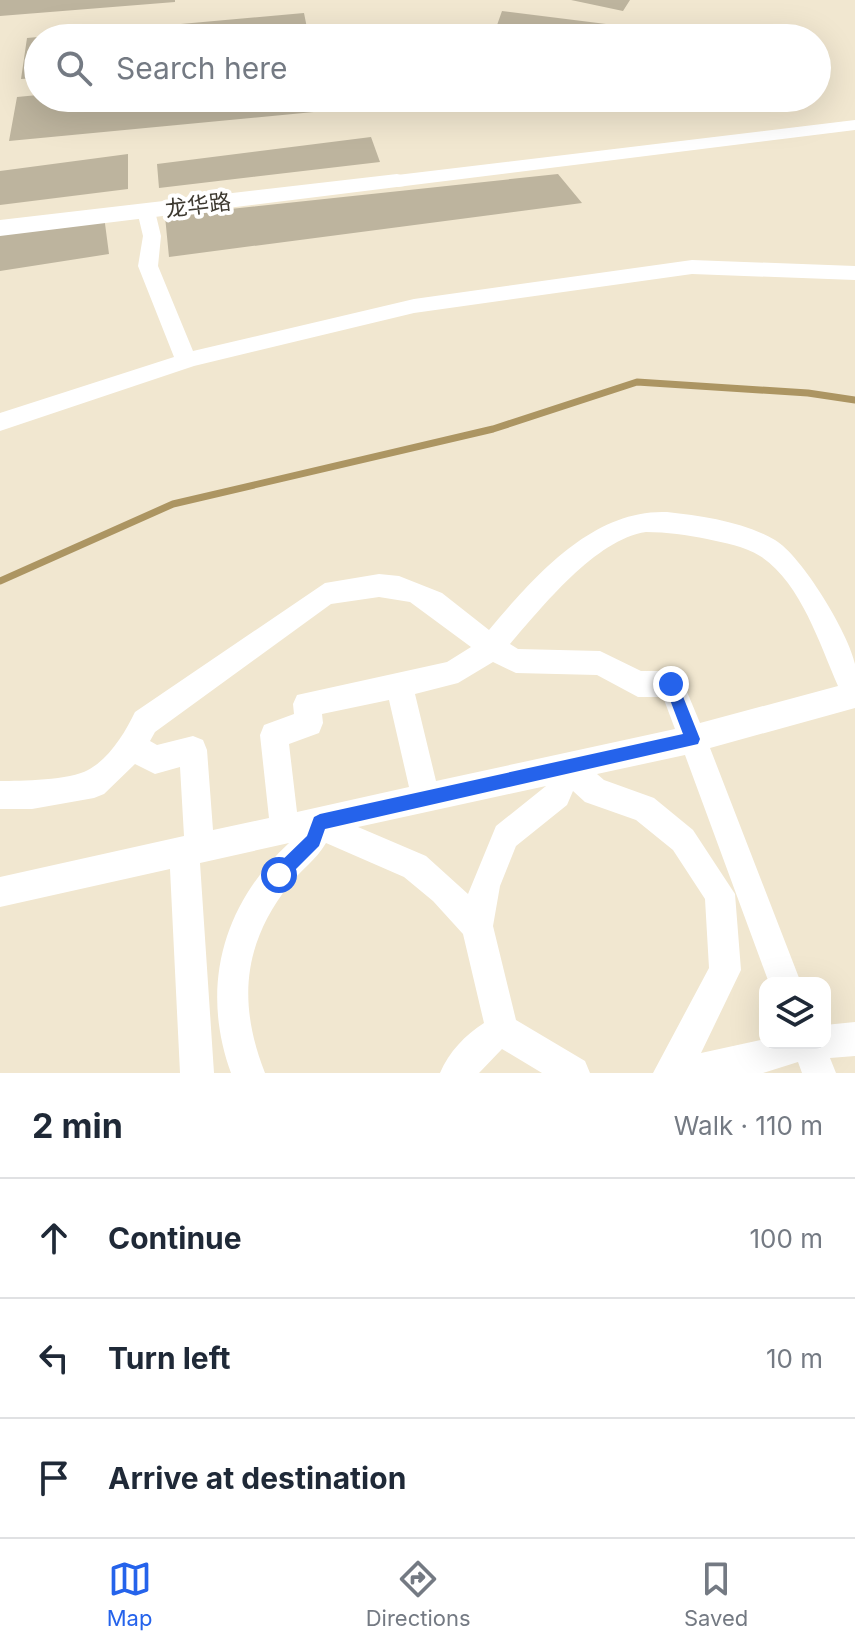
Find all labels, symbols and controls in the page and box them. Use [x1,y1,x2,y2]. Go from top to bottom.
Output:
search box [24,24,831,112]
icon: search [52,46,96,90]
text: Search here [116,50,288,86]
street label: 龙华路 [164,188,232,222]
route end [653,666,689,702]
route start [261,857,297,893]
map controls [759,977,831,1049]
button: layers [759,977,831,1049]
text: 2 min [32,1105,123,1146]
text: Walk · 110 m [674,1110,823,1141]
icon: ahead [32,1216,76,1260]
text: Continue [108,1220,242,1256]
text: 100 m [750,1223,823,1254]
icon: left [32,1336,76,1380]
text: Turn left [108,1340,230,1376]
text: 10 m [766,1343,823,1374]
icon: arrive [32,1456,76,1500]
text: Arrive at destination [108,1460,406,1496]
tab: Map [107,1557,152,1631]
tab: Directions [366,1557,471,1631]
tab: Saved [684,1557,748,1631]

